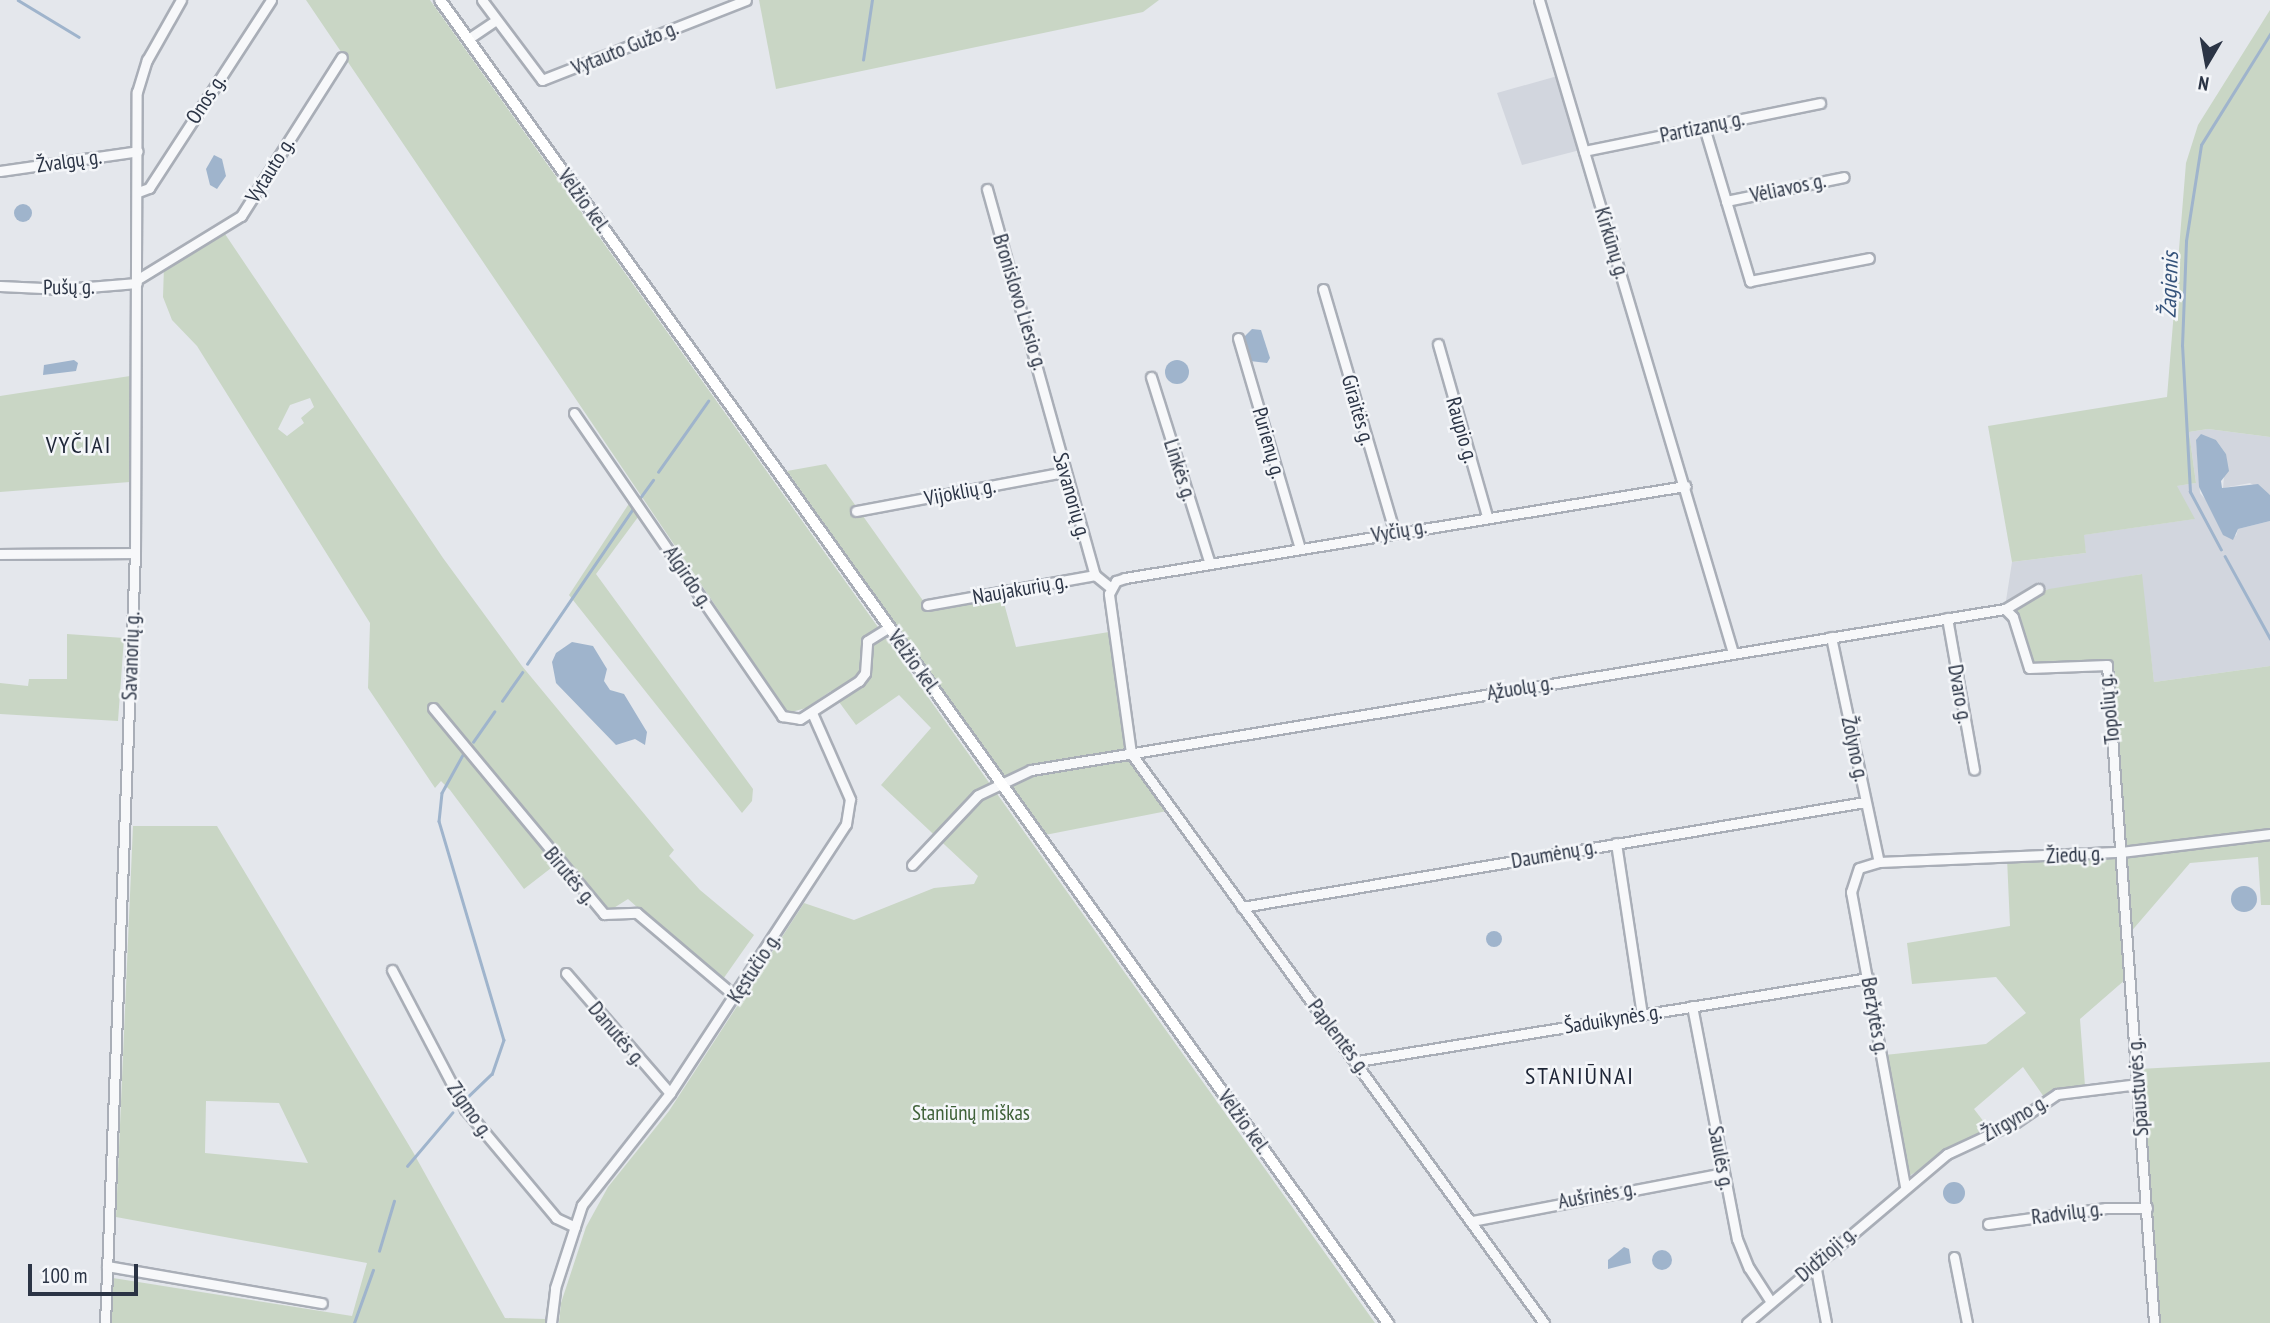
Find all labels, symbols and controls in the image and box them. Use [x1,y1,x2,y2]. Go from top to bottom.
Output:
street label: Vytauto Gužo g. [568,15,682,81]
north arrow [2172,28,2242,98]
street label: Onos g. [181,69,231,129]
text: N [2196,71,2210,96]
street label: Partizanų g. [1658,106,1746,148]
street label: Vytauto g. [240,133,300,207]
street label: Žvalgų g. [35,144,103,178]
street label: Velžio kel. [552,164,616,238]
street label: Vėliavos g. [1748,168,1828,208]
street label: Kirkūnų g. [1589,204,1635,282]
street label: Bronislovo Liesio g. [987,231,1053,373]
water label: Žagienis [2154,251,2184,319]
street label: Pušų g. [43,274,95,300]
street label: Giraitės g. [1336,372,1380,448]
street label: Raupio g. [1441,394,1483,466]
street label: Purienų g. [1247,405,1291,481]
district label: VYČIAI [47,431,111,459]
street label: Linkės g. [1158,436,1202,504]
street label: Savanorių g. [1048,450,1096,542]
street label: Vijoklių g. [922,473,998,511]
street label: Vyčių g. [1369,514,1429,548]
street label: Algirdo g. [658,541,718,613]
street label: Naujakurių g. [971,568,1069,610]
street label: Savanorių g. [117,611,145,701]
street label: Velžio kel. [882,625,946,699]
street label: Dvaro g. [1942,663,1978,725]
street label: Ąžuolų g. [1485,670,1555,706]
street label: Topolių g. [2093,673,2125,745]
street label: Žolyno g. [1836,714,1874,784]
street label: Daumėnų g. [1509,834,1599,874]
street label: Žiedų g. [2045,841,2105,869]
street label: Birutės g. [539,842,601,910]
street label: Kęstučio g. [722,928,786,1008]
street label: Beržytės g. [1856,975,1894,1057]
street label: Paplentės g. [1302,994,1376,1080]
street label: Danutės g. [583,997,651,1071]
street label: Šaduikynės g. [1562,999,1664,1039]
street label: Spaustuvės g. [2122,1037,2154,1137]
district label: STANIŪNAI [1526,1062,1634,1090]
street label: Zigmo g. [442,1077,498,1143]
street label: Velžio kel. [1212,1085,1276,1159]
street label: Žirgyno g. [1978,1089,2052,1147]
park label: Staniūnų miškas [912,1100,1030,1126]
street label: Saulės g. [1702,1124,1740,1192]
street label: Aušrinės g. [1556,1176,1638,1214]
street label: Radvilų g. [2030,1196,2104,1230]
street label: Didžioji g. [1790,1221,1862,1287]
scale bar [32,1250,142,1294]
text: 100 m [41,1262,87,1289]

